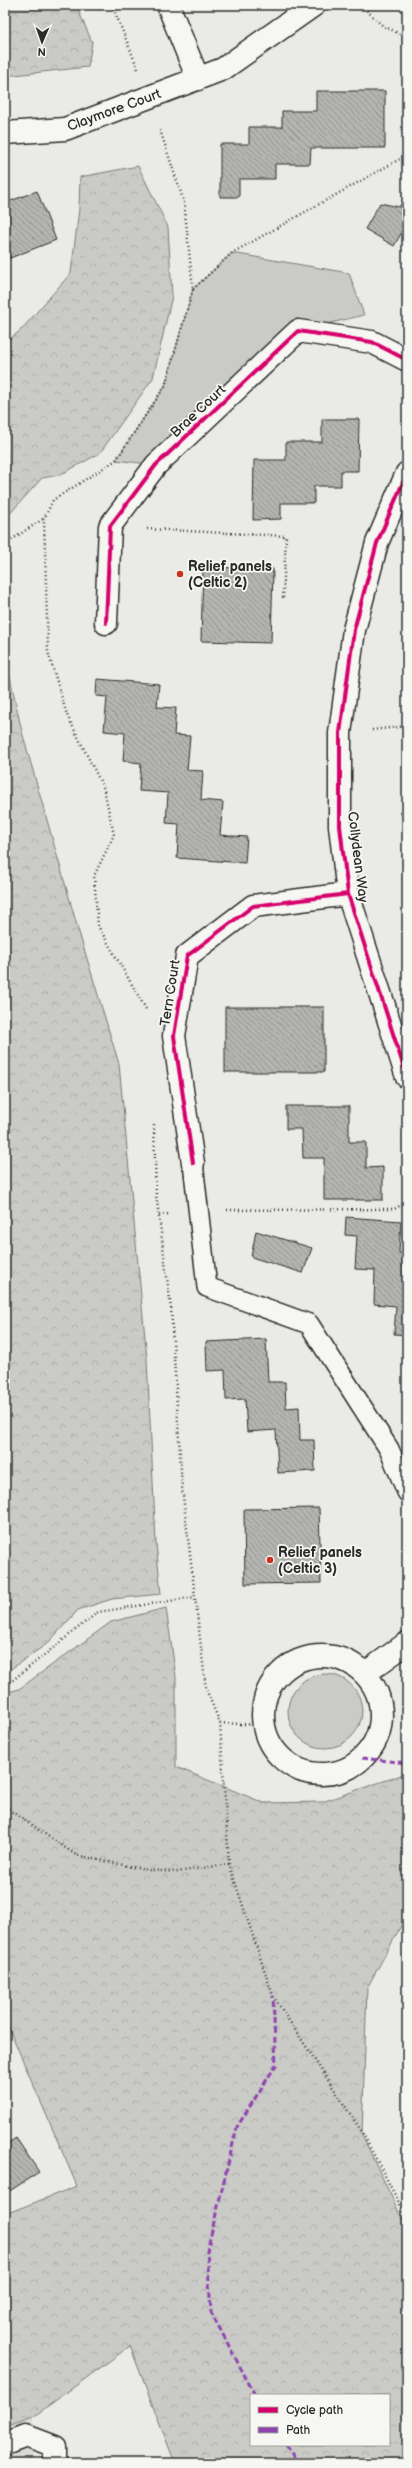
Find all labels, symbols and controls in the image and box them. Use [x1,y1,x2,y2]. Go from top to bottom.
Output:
north arrow [22,22,62,62]
text: N [37,45,46,58]
street label: Claymore Court [65,85,164,135]
street label: Brae Court [167,381,230,441]
place label: Relief panels (Celtic 2) [188,558,272,591]
marker: Relief panels (Celtic 2) [175,569,185,579]
street label: Collydean Way [344,810,372,904]
street label: Tern Court [156,958,184,1027]
place label: Relief panels (Celtic 3) [278,1544,362,1577]
marker: Relief panels (Celtic 3) [265,1555,275,1565]
legend [250,2394,390,2446]
text: Cycle path [286,2403,343,2418]
text: Path [286,2423,311,2438]

